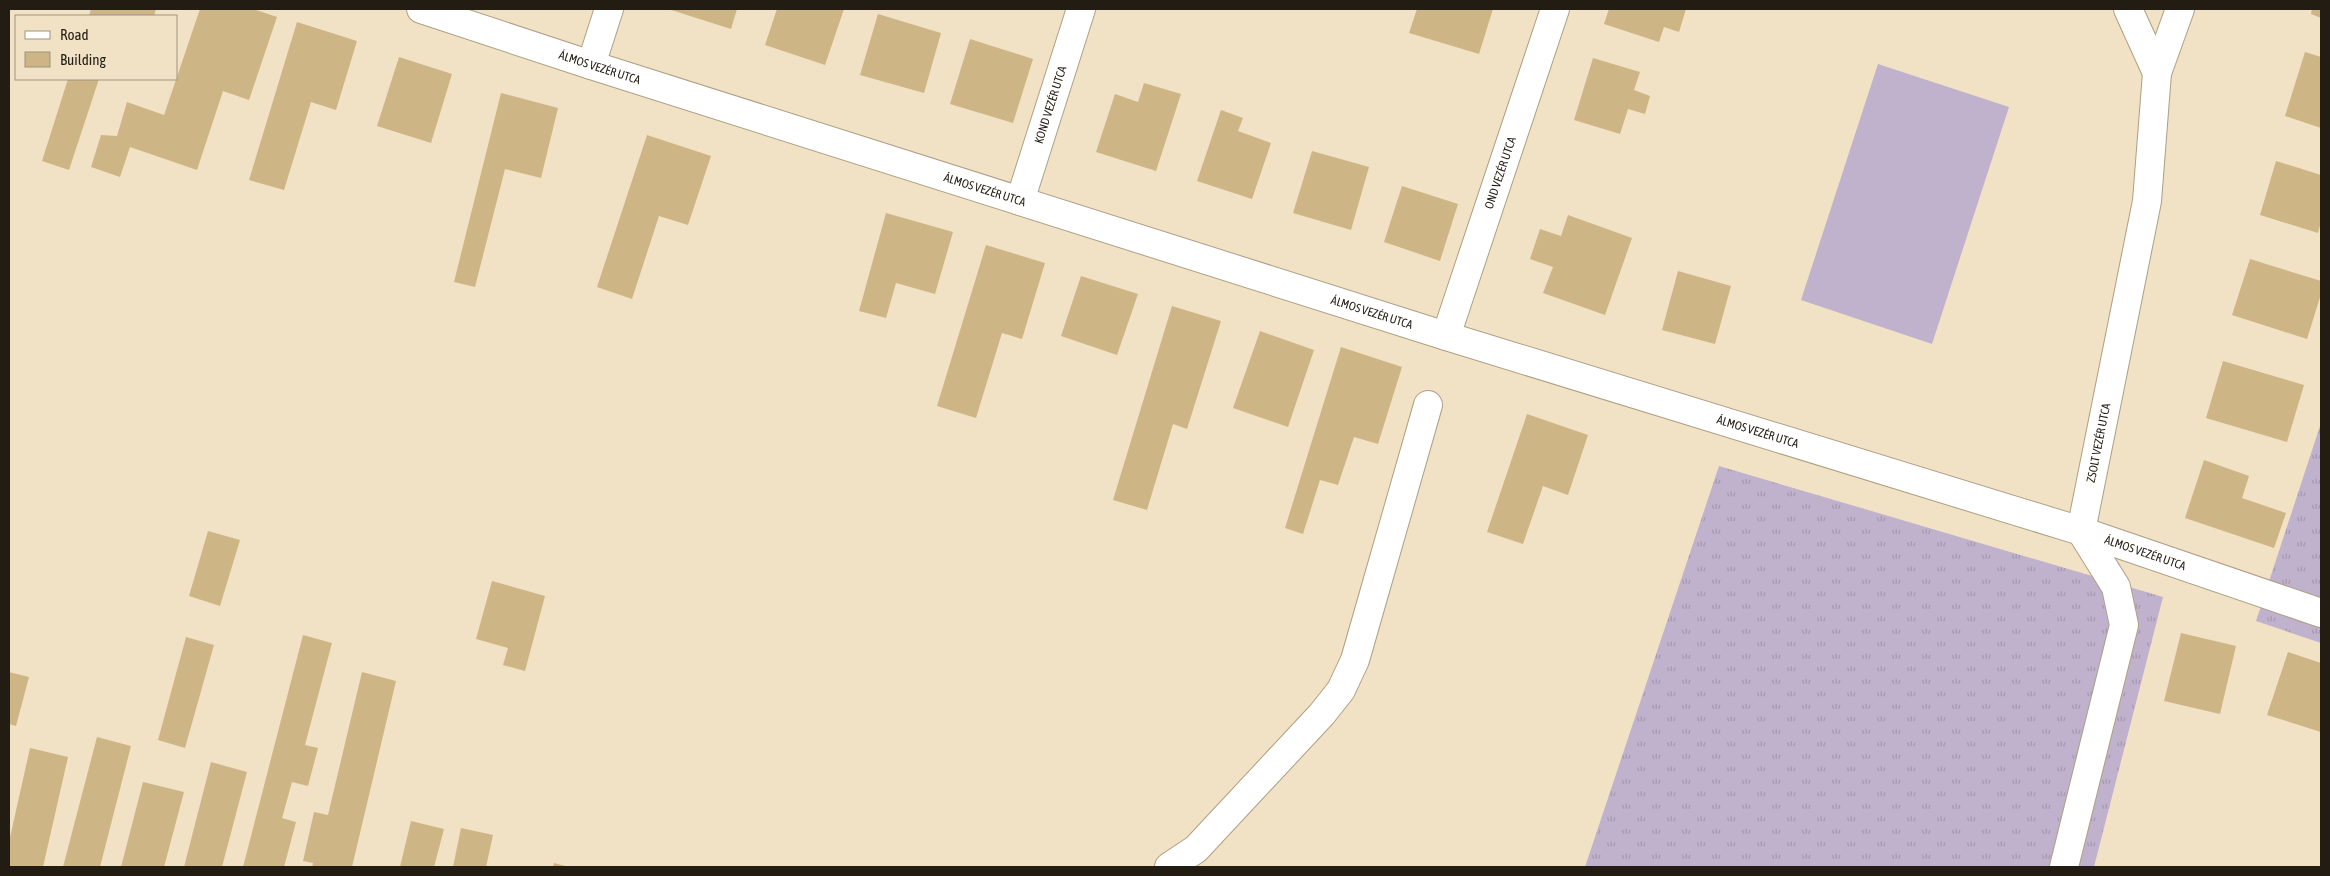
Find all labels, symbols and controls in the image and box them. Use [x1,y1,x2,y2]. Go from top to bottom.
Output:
legend [15,15,178,80]
text: Road [60,26,89,43]
street label: ÁLMOS VEZÉR UTCA [557,48,642,87]
text: Building [60,51,106,68]
street label: KOND VEZÉR UTCA [1032,64,1070,145]
street label: OND VEZÉR UTCA [1482,135,1519,211]
street label: ÁLMOS VEZÉR UTCA [942,170,1027,209]
street label: ÁLMOS VEZÉR UTCA [1329,293,1414,332]
street label: ZSOLT VEZÉR UTCA [2084,402,2113,484]
street label: ÁLMOS VEZÉR UTCA [1715,413,1800,451]
street label: ÁLMOS VEZÉR UTCA [2103,533,2188,573]

